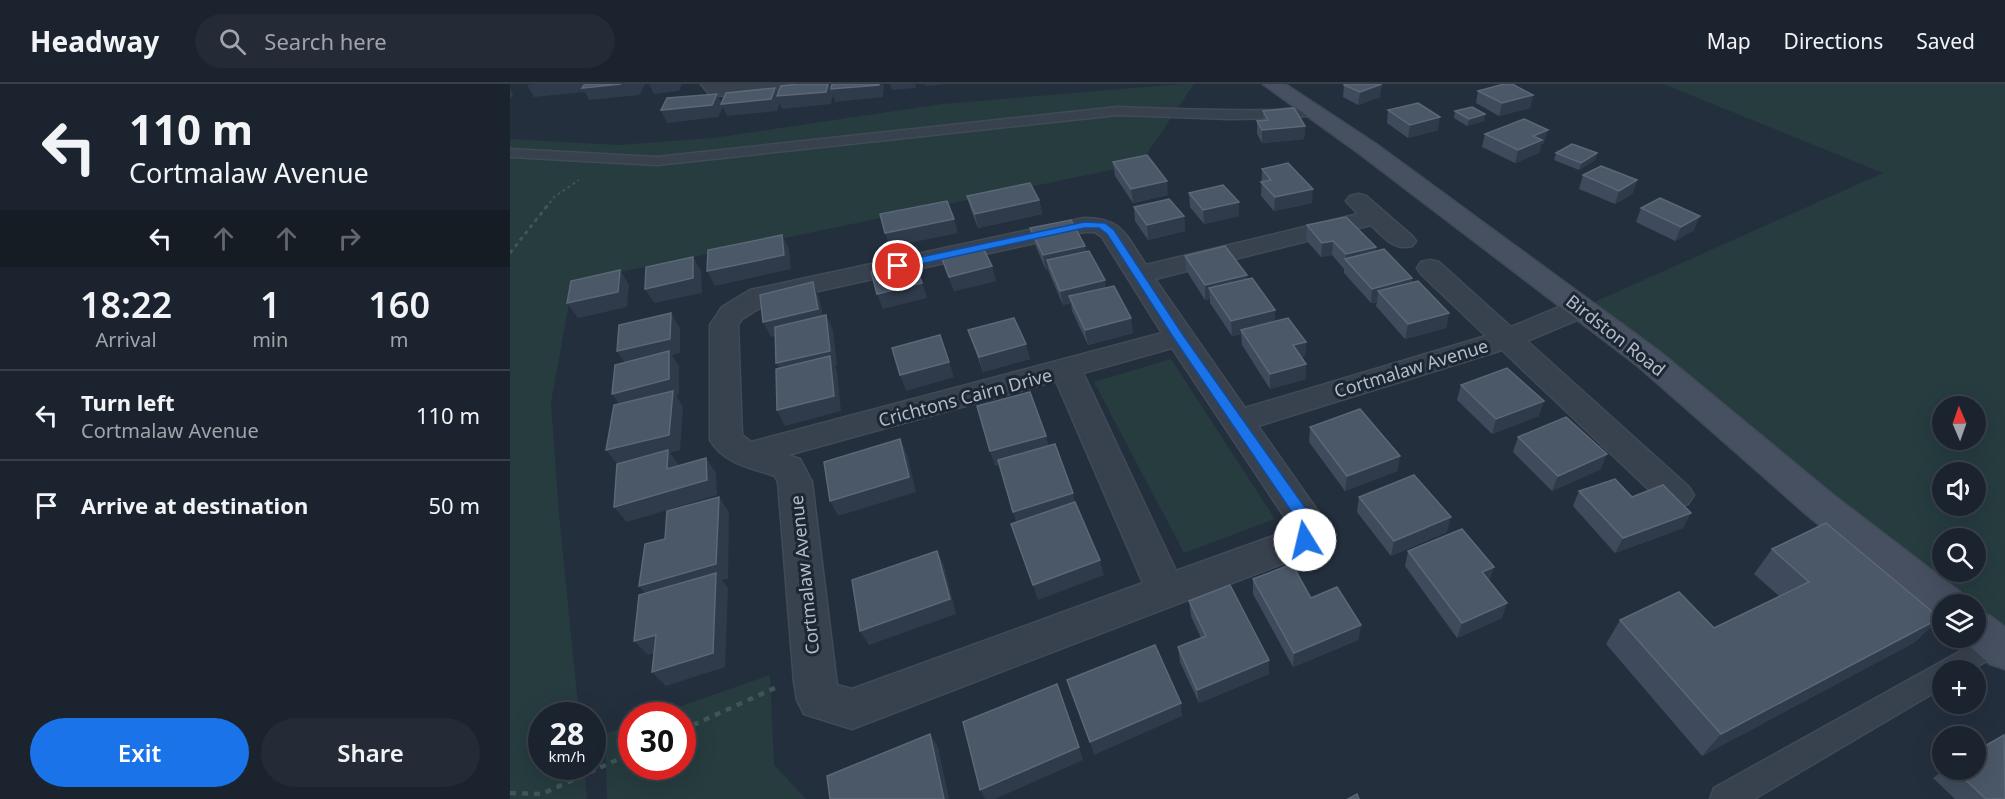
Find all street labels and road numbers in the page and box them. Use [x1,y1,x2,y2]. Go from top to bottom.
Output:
street label: Birdston Road [1562,289,1670,381]
street label: Cortmalaw Avenue [1331,333,1491,403]
street label: Crichtons Cairn Drive [875,362,1055,432]
street label: Cortmalaw Avenue [784,494,824,656]

